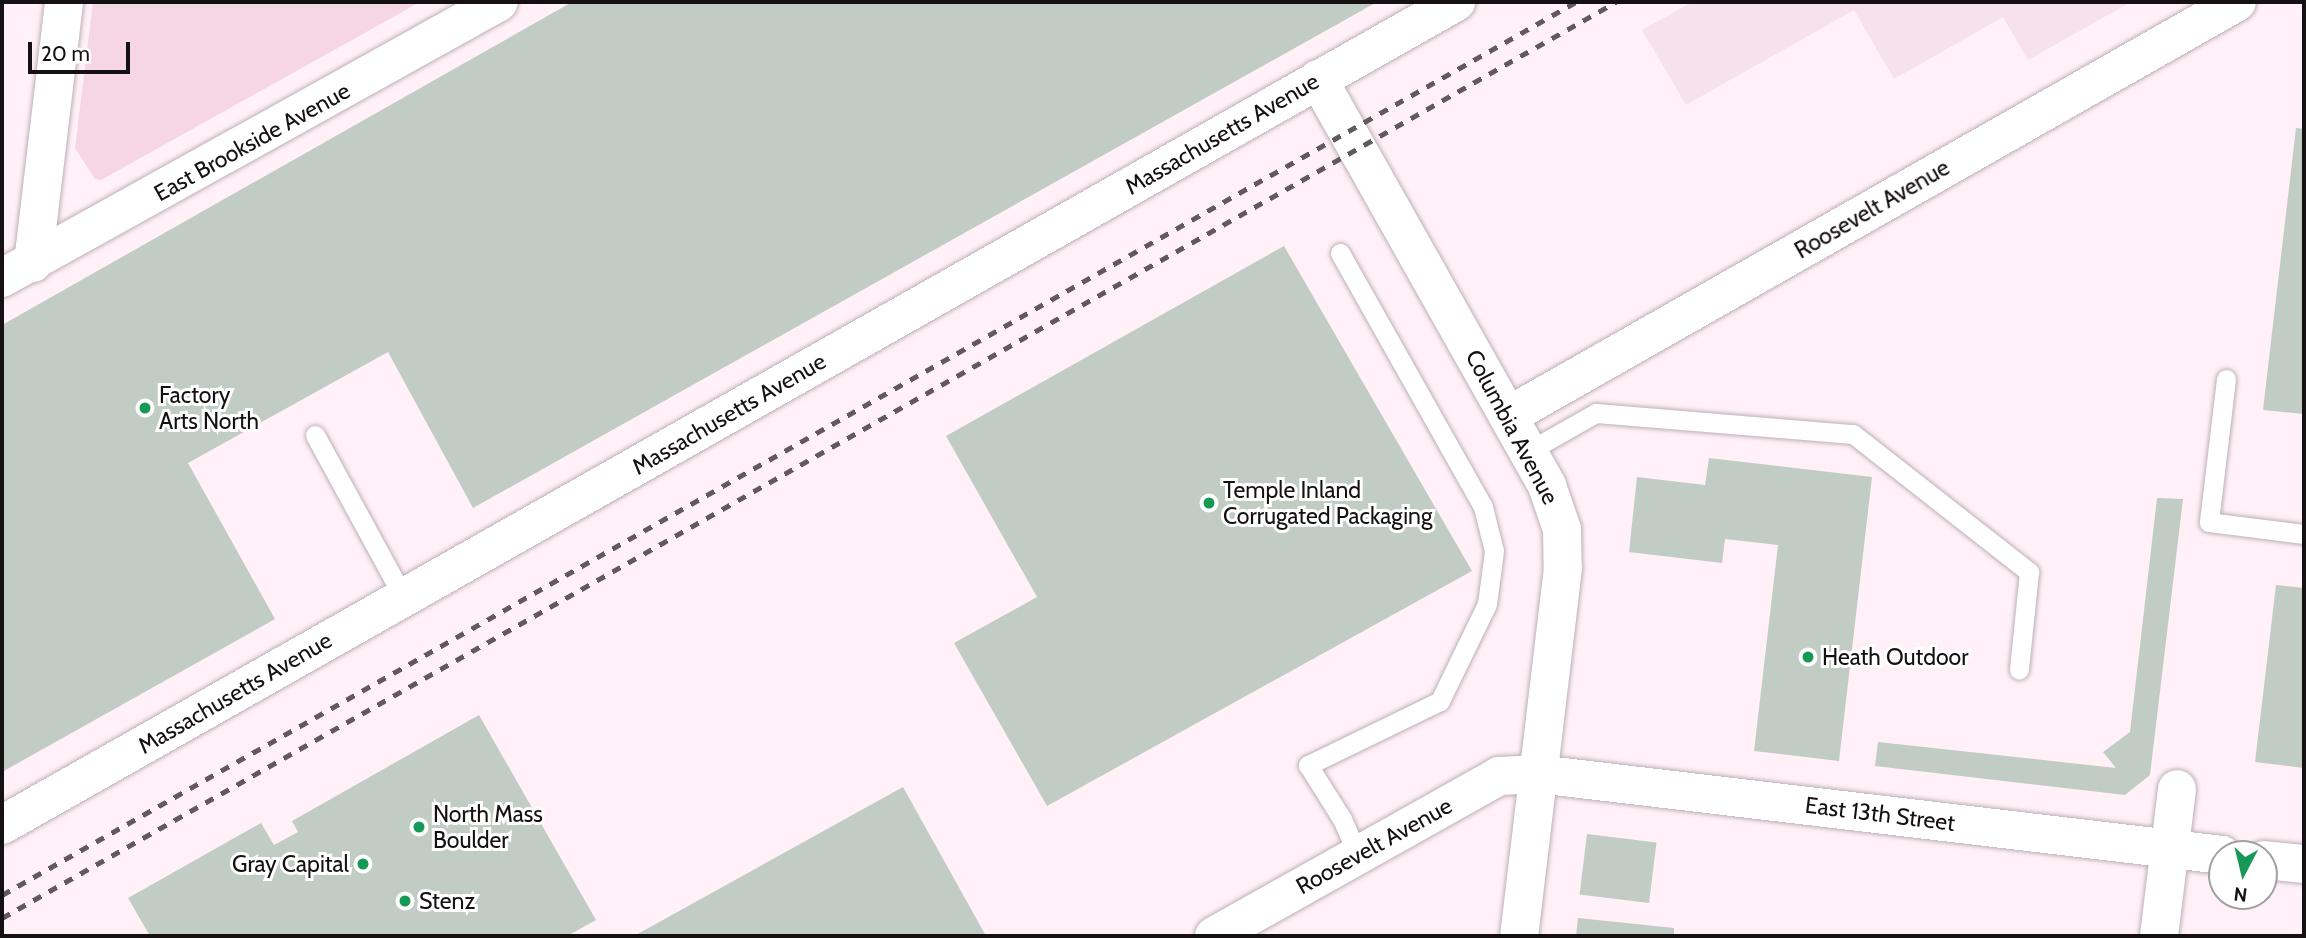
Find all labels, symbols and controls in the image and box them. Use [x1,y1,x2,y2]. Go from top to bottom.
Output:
scale bar [32,28,133,72]
text: 20 m [41,41,90,66]
street label: Massachusetts Avenue [1120,67,1324,201]
street label: East Brookside Avenue [149,77,355,207]
street label: Roosevelt Avenue [1790,154,1954,264]
street label: Columbia Avenue [1460,345,1564,509]
street label: Massachusetts Avenue [627,347,831,481]
place label: Factory Arts North [159,381,259,435]
marker: Factory Arts North [137,400,153,416]
place label: Temple Inland Corrugated Packaging [1223,476,1432,530]
marker: Temple Inland Corrugated Packaging [1201,495,1217,511]
street label: Massachusetts Avenue [133,626,337,760]
place label: Heath Outdoor [1822,643,1969,671]
marker: Heath Outdoor [1800,649,1816,665]
street label: East 13th Street [1804,791,1956,837]
street label: Roosevelt Avenue [1291,792,1457,900]
place label: North Mass Boulder [433,800,543,854]
marker: North Mass Boulder [411,819,427,835]
north arrow [2208,840,2278,910]
place label: Gray Capital [232,850,349,878]
marker: Gray Capital [355,856,371,872]
text: N [2233,882,2249,907]
place label: Stenz [419,887,475,915]
marker: Stenz [397,893,413,909]

